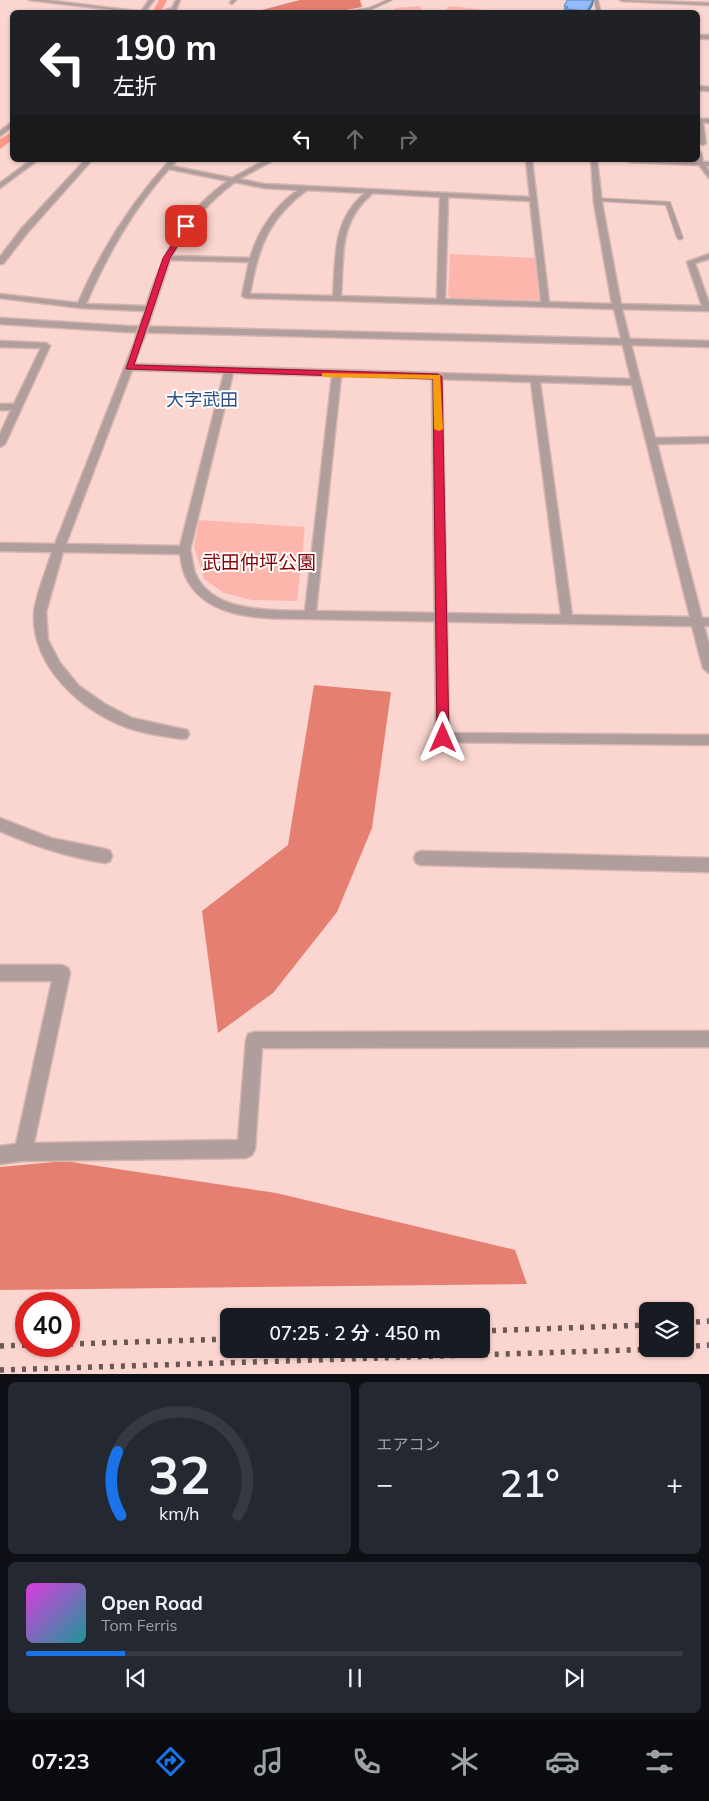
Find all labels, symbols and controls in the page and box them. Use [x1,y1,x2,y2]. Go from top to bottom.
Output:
text: 190 m [113,25,217,69]
icon: left [30,30,95,95]
text: 左折 [113,72,157,100]
icon: left [288,125,316,153]
icon: ahead [341,125,369,153]
icon: right [394,125,422,153]
pin [165,205,207,247]
icon: arrive [172,212,200,240]
district label: 大字武田 [166,388,238,411]
park label: 武田仲坪公園 [202,550,316,574]
position arrow [416,711,468,763]
speed limit sign: 40 [15,1292,80,1357]
map controls [639,1302,694,1357]
button: layers [639,1302,694,1357]
text: 07:25 · 2 分 · 450 m [269,1321,441,1345]
text: エアコン [377,1434,441,1454]
text: 32 [148,1442,210,1507]
text: 21° [500,1459,560,1507]
text: − [377,1466,393,1501]
text: + [666,1466,683,1501]
text: km/h [159,1502,199,1524]
text: Open Road [101,1591,203,1615]
text: Tom Ferris [101,1615,178,1635]
icon: previous [122,1664,150,1692]
icon: pause [341,1664,369,1692]
icon: next [560,1664,588,1692]
icon: directions [153,1744,188,1779]
icon: music [251,1744,286,1779]
icon: phone [349,1744,384,1779]
icon: climate [447,1744,482,1779]
icon: car [545,1744,580,1779]
icon: filters [642,1744,677,1779]
text: 07:23 [31,1747,90,1775]

